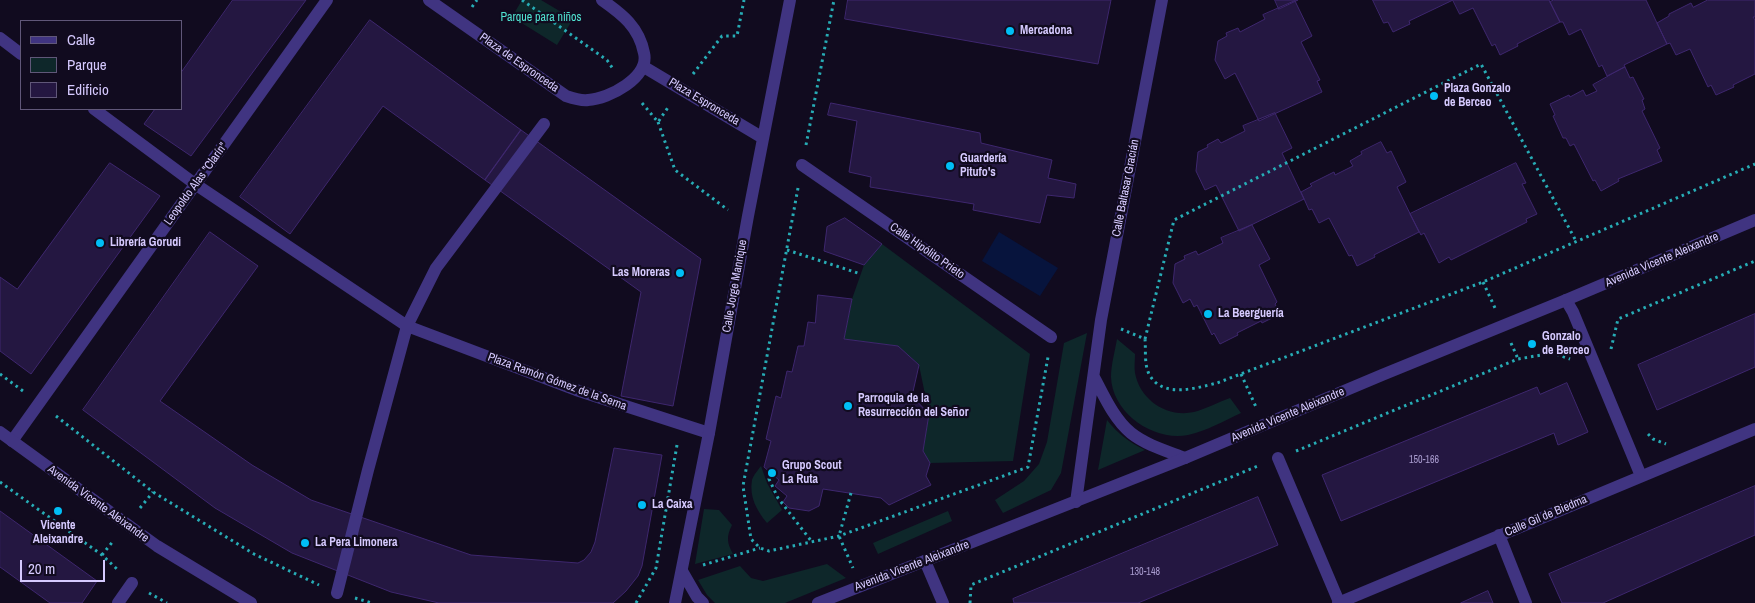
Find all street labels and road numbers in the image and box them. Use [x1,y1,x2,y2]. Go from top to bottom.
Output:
street label: Plaza de Espronceda [477,30,561,96]
street label: Plaza Espronceda [666,75,742,129]
street label: Calle Baltasar Gracián [1109,138,1143,238]
street label: Leopoldo Alas "Clarín" [161,140,231,228]
street label: Calle Hipólito Prieto [887,220,967,282]
street label: Avenida Vicente Aleixandre [1603,230,1721,290]
street label: Calle Jorge Manrique [720,238,750,334]
street label: Plaza Ramón Gómez de la Serna [486,350,628,414]
street label: Avenida Vicente Aleixandre [1229,385,1347,445]
street label: Avenida Vicente Aleixandre [45,462,151,546]
street label: Calle Gil de Biedma [1503,492,1589,540]
street label: Avenida Vicente Aleixandre [853,537,971,595]

